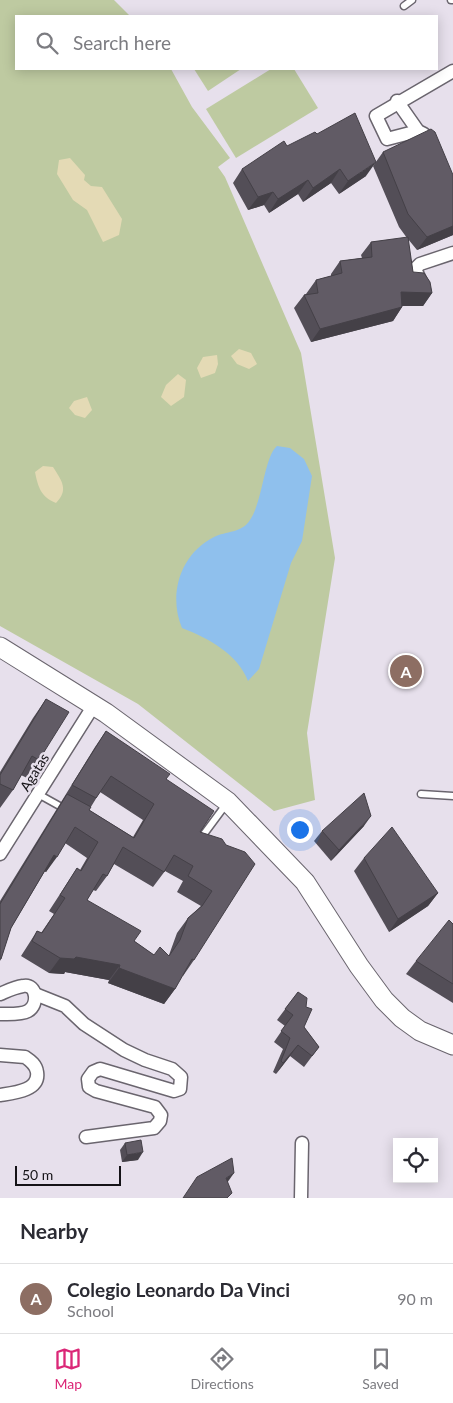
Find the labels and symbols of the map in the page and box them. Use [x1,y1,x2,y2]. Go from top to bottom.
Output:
pin: A [390,652,422,690]
street label: Agatas [16,750,52,794]
your location [287,817,313,843]
scale bar [15,1163,121,1186]

